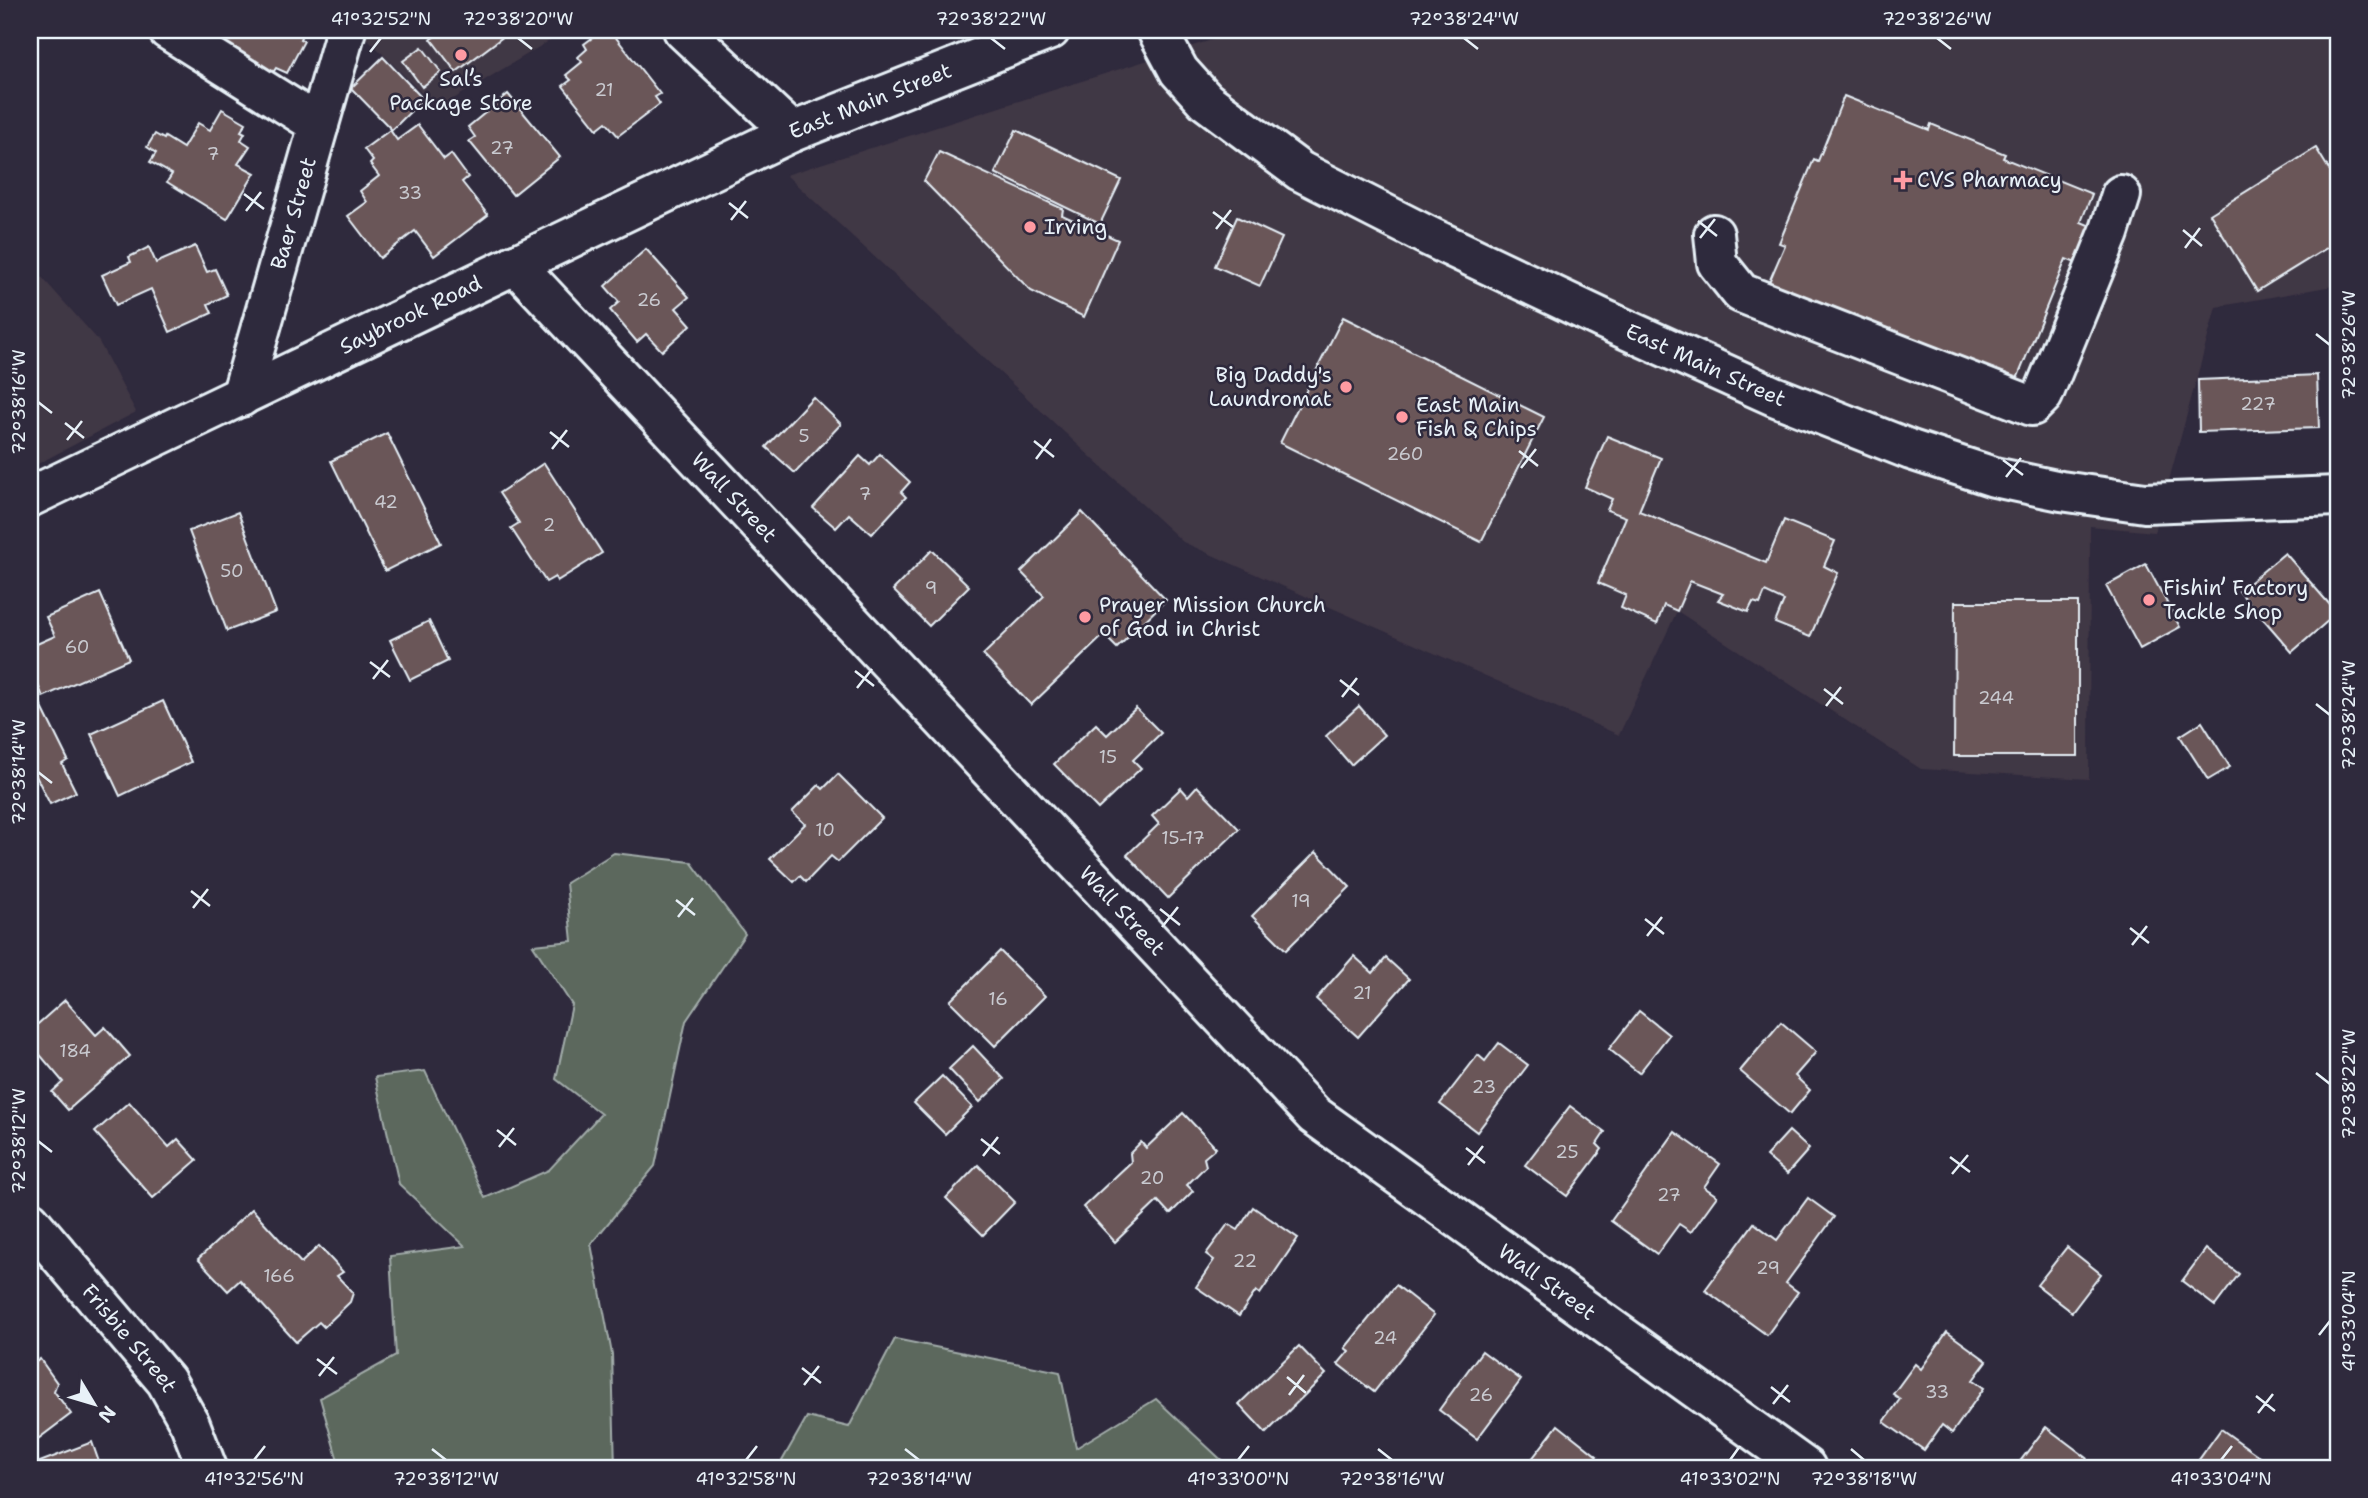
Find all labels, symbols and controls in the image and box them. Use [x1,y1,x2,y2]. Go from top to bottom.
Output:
text: 41°32'52"N [331,7,431,31]
text: 72°38'20"W [462,7,574,31]
text: 72°38'22"W [936,7,1046,31]
text: 72°38'24"W [1409,7,1519,31]
text: 72°38'26"W [1882,7,1992,31]
marker: Sal’s Package Store [453,47,469,63]
street label: East Main Street [785,56,956,146]
place label: Sal’s Package Store [389,65,533,117]
house number: 21 [594,78,614,102]
house number: 27 [490,136,514,160]
house number: 7 [207,142,219,166]
street label: Baer Street [264,154,323,273]
place label: CVS Pharmacy [1917,166,2062,194]
marker: CVS Pharmacy [1895,172,1911,188]
house number: 33 [398,181,422,205]
place label: Irving [1044,213,1107,241]
marker: Irving [1022,219,1038,235]
street label: Saybrook Road [335,269,486,361]
house number: 26 [637,288,661,312]
text: 72°38'26"W [2337,290,2361,400]
street label: East Main Street [1621,317,1790,413]
text: 72°38'16"W [7,349,31,455]
place label: Big Daddy's Laundromat [1208,361,1332,413]
marker: Big Daddy's Laundromat [1338,379,1354,395]
place label: East Main Fish & Chips [1416,391,1537,443]
house number: 227 [2240,392,2276,416]
marker: East Main Fish & Chips [1394,409,1410,425]
house number: 5 [798,424,810,448]
house number: 260 [1387,442,1423,466]
street label: Wall Street [685,446,783,548]
house number: 7 [859,482,871,506]
house number: 42 [374,490,398,514]
house number: 2 [543,513,555,537]
house number: 50 [220,559,244,583]
place label: Fishin’ Factory Tackle Shop [2163,574,2308,626]
house number: 9 [925,576,937,600]
place label: Prayer Mission Church of God in Christ [1099,591,1326,643]
marker: Fishin’ Factory Tackle Shop [2141,592,2157,608]
marker: Prayer Mission Church of God in Christ [1077,609,1093,625]
house number: 60 [65,635,89,659]
text: 72°38'24"W [2337,660,2361,770]
house number: 244 [1978,686,2014,710]
text: 72°38'14"W [7,719,31,825]
house number: 15 [1099,745,1117,769]
house number: 10 [815,818,835,842]
house number: 15-17 [1161,826,1205,850]
street label: Wall Street [1073,860,1171,962]
house number: 19 [1291,889,1311,913]
house number: 21 [1352,981,1372,1005]
house number: 16 [988,987,1008,1011]
text: 72°38'22"W [2337,1029,2361,1139]
house number: 184 [59,1039,91,1063]
house number: 23 [1472,1075,1496,1099]
text: 72°38'12"W [7,1088,31,1194]
house number: 25 [1555,1140,1579,1164]
house number: 20 [1140,1166,1164,1190]
house number: 27 [1657,1183,1681,1207]
street label: Wall Street [1493,1238,1601,1327]
house number: 22 [1233,1249,1257,1273]
house number: 29 [1756,1256,1780,1280]
house number: 166 [263,1264,295,1288]
text: 41°33'04"N [2337,1270,2361,1372]
street label: Frisbie Street [76,1278,184,1398]
house number: 24 [1373,1326,1397,1350]
north arrow [60,1368,130,1438]
house number: 33 [1925,1380,1949,1404]
house number: 26 [1469,1383,1493,1407]
text: N [93,1401,121,1428]
text: 41°32'56"N [204,1467,304,1491]
text: 72°38'12"W [393,1467,499,1491]
text: 41°32'58"N [696,1467,796,1491]
text: 72°38'14"W [866,1467,972,1491]
text: 41°33'00"N [1187,1467,1289,1491]
text: 72°38'16"W [1339,1467,1445,1491]
text: 41°33'02"N [1679,1467,1781,1491]
text: 72°38'18"W [1811,1467,1917,1491]
text: 41°33'04"N [2170,1467,2272,1491]

